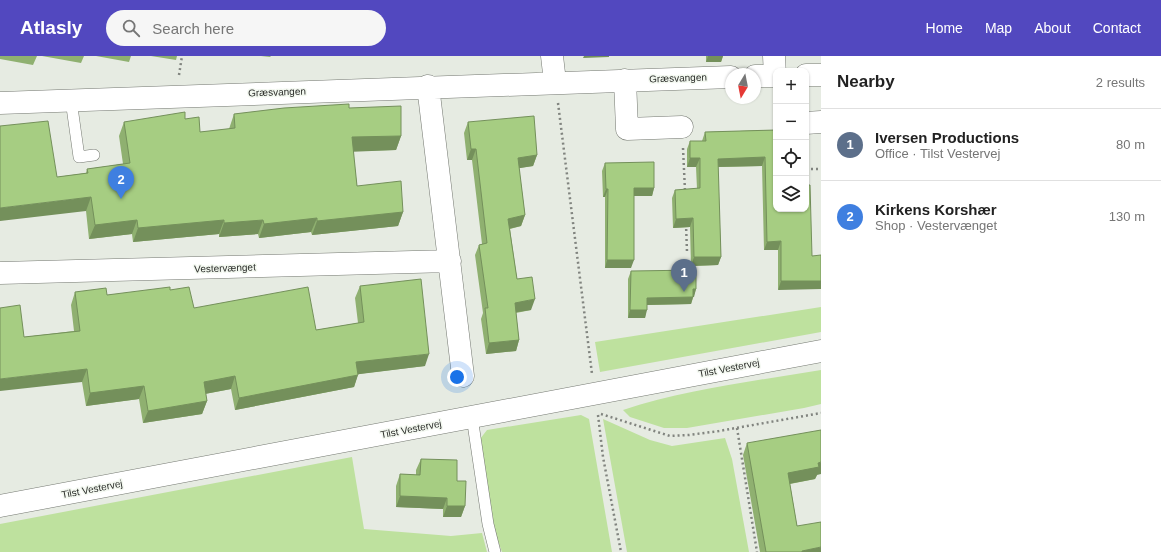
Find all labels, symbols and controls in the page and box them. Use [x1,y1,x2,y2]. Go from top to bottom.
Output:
search box [106,10,386,46]
text: Atlasly [20,17,82,38]
icon: search [120,17,142,39]
text: Search here [152,20,234,37]
text: Home [926,20,963,36]
text: Map [985,20,1012,36]
text: About [1034,20,1071,36]
text: Contact [1093,20,1141,36]
north arrow [725,68,761,104]
map controls [773,68,809,212]
button: + [773,68,809,104]
street label: Græsvangen [649,71,707,85]
text: Nearby [837,72,895,91]
text: 2 results [1096,75,1145,90]
street label: Græsvangen [248,85,306,99]
button: − [773,104,809,140]
text: Iversen Productions [875,129,1019,146]
text: 1 [846,137,854,152]
text: 80 m [1116,137,1145,152]
button: locate [773,140,809,176]
text: Office · Tilst Vestervej [875,146,1000,161]
pin: 2 [108,166,134,199]
button: layers [773,176,809,212]
text: Kirkens Korshær [875,201,997,218]
text: 2 [846,209,854,224]
text: 130 m [1109,209,1145,224]
text: Shop · Vestervænget [875,218,997,233]
pin: 1 [671,259,697,292]
street label: Vestervænget [194,261,256,275]
street label: Tilst Vestervej [698,357,760,379]
your location [447,367,467,387]
street label: Tilst Vestervej [380,418,442,440]
street label: Tilst Vestervej [61,478,123,500]

